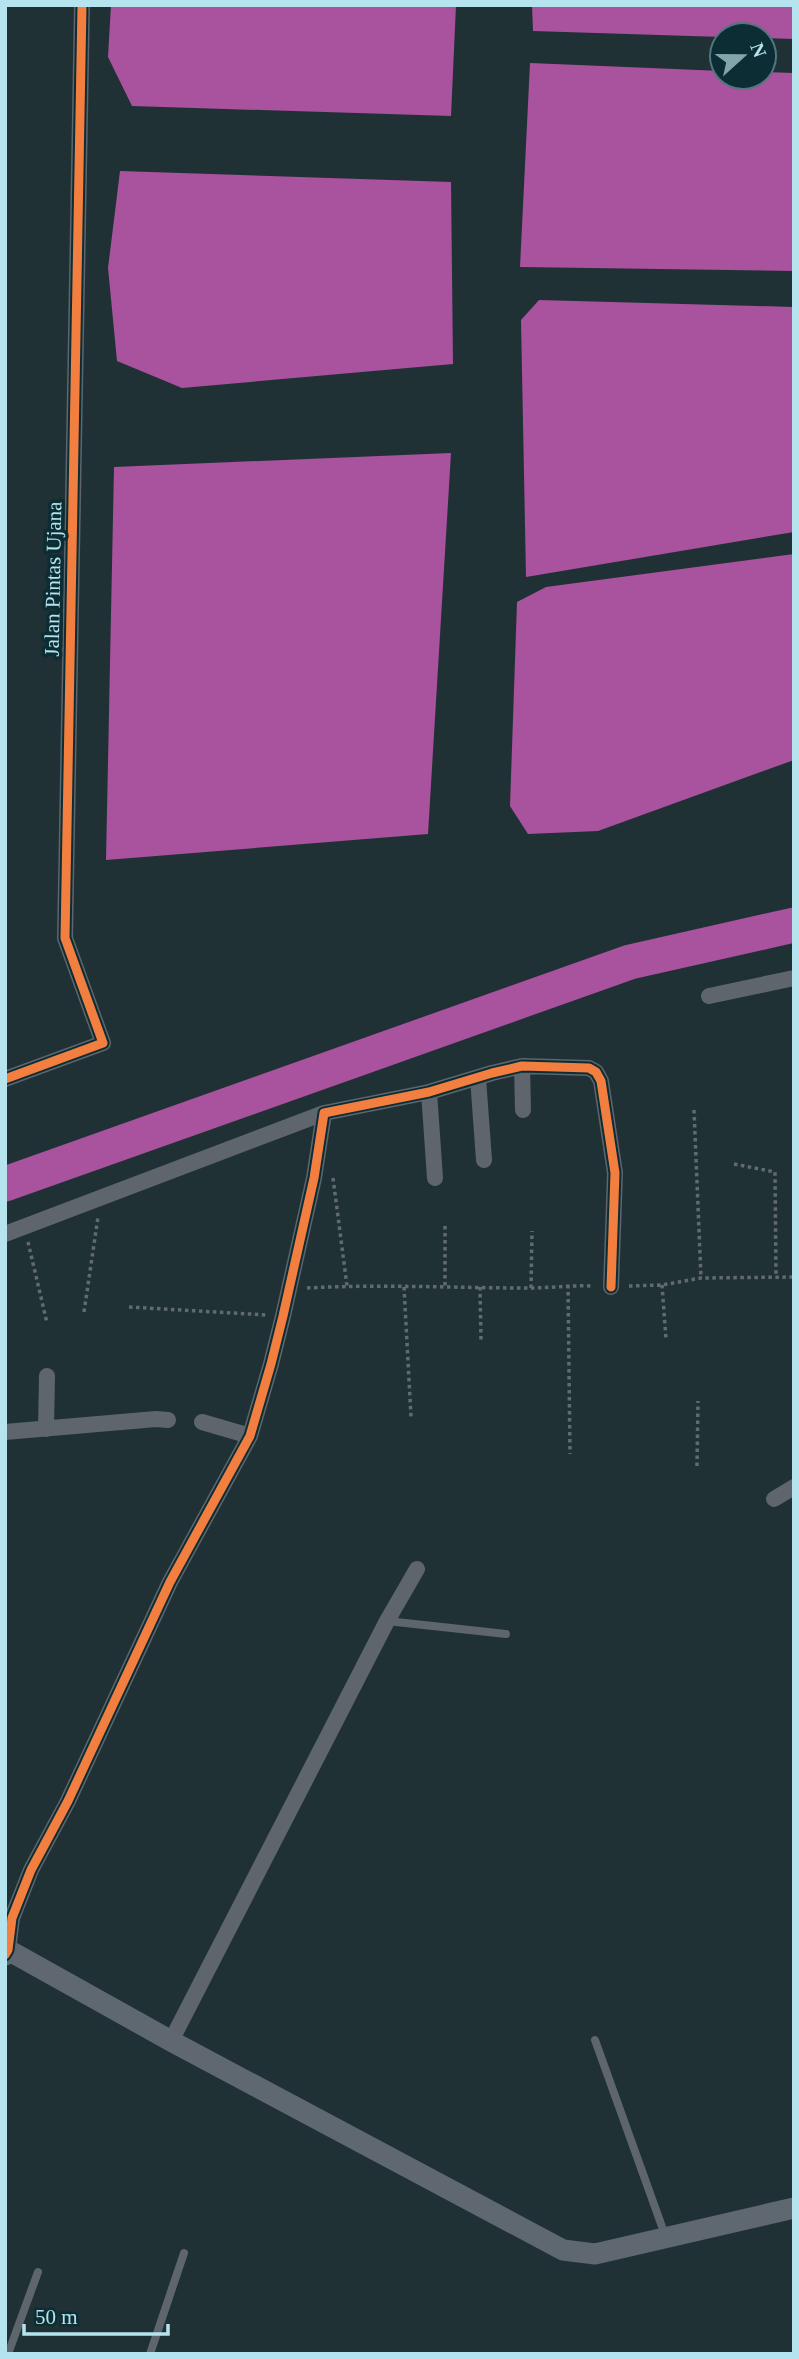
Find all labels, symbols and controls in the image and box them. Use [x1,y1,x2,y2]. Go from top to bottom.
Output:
north arrow [708,21,778,91]
text: N [746,40,771,61]
street label: Jalan Pintas Ujana [40,501,66,657]
scale bar [24,2292,168,2336]
text: 50 m [35,2305,78,2329]

